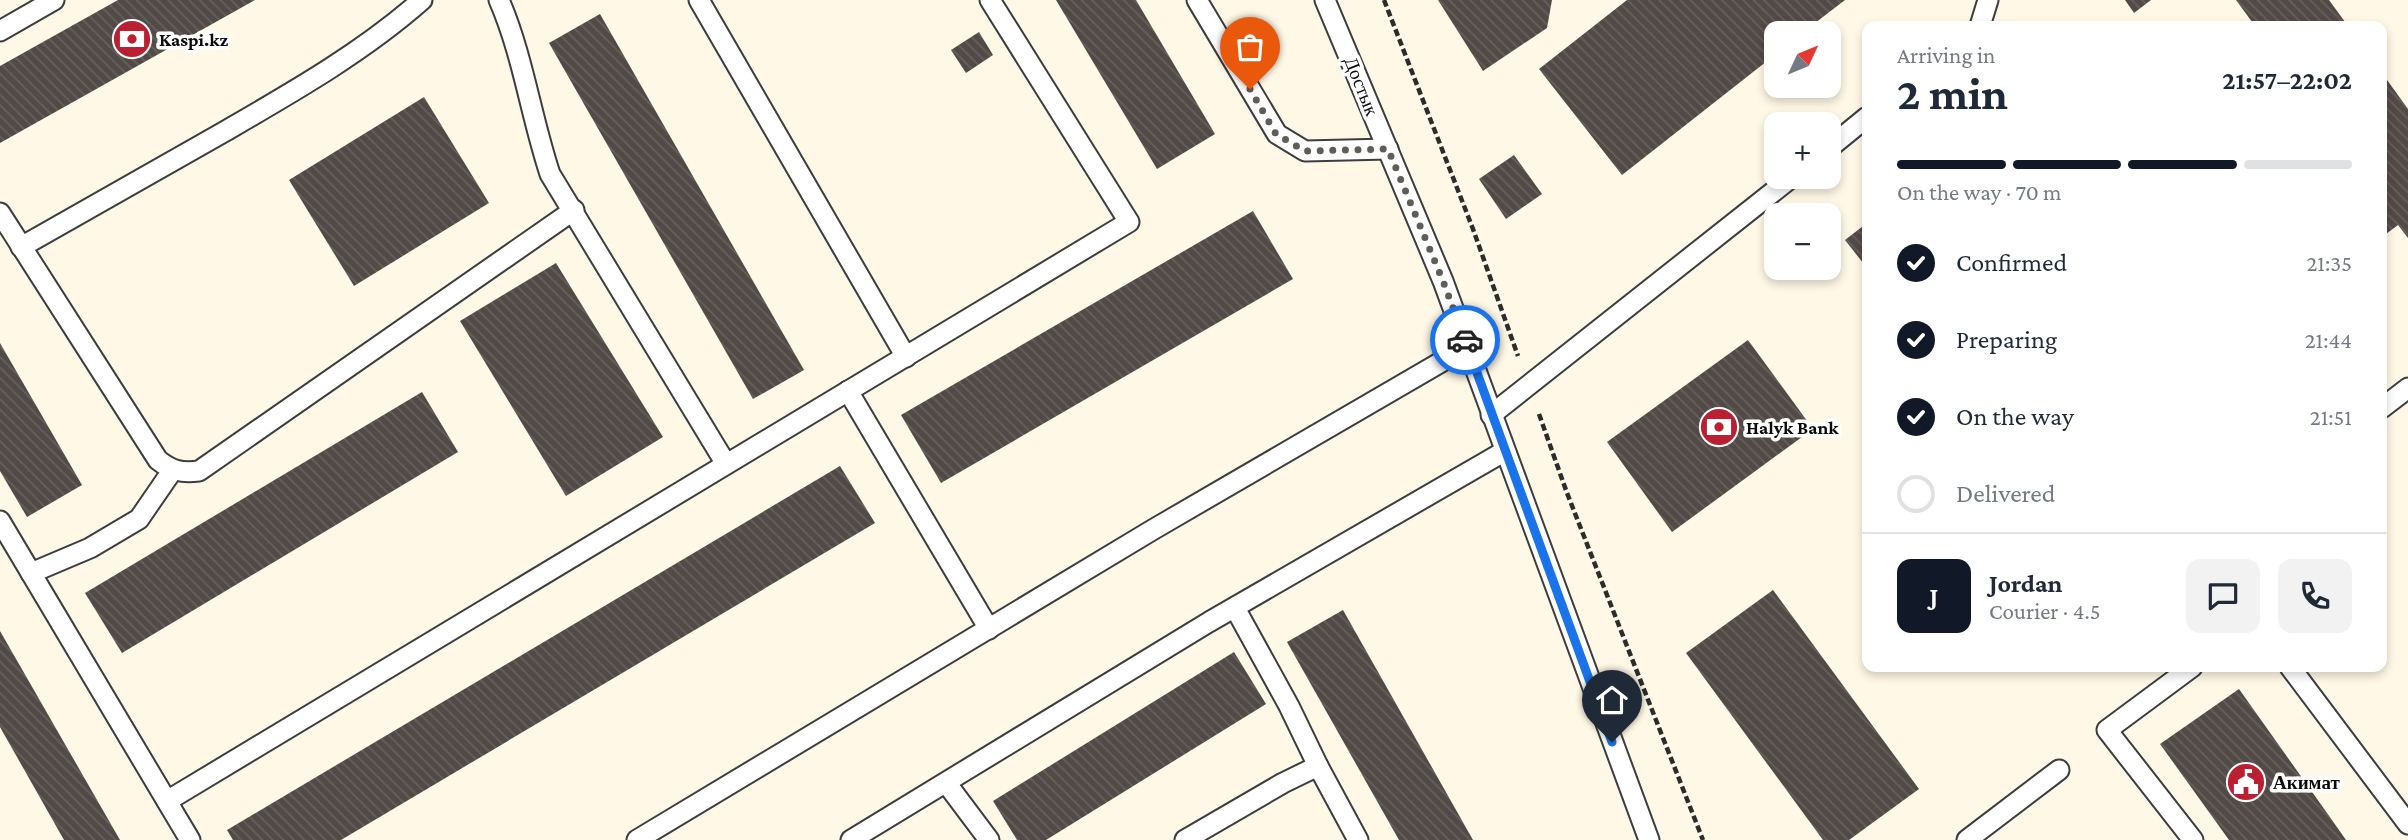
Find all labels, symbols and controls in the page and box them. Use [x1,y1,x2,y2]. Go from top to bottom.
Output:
pin [1220,17,1280,89]
bank icon: Kaspi.kz [111,18,153,60]
north arrow [1764,21,1841,98]
map controls [1764,21,1841,280]
icon: bag [1231,28,1269,66]
place label: Kaspi.kz [159,29,229,50]
text: Arriving in [1897,42,1995,68]
street label: Достык [1340,54,1383,119]
text: 21:57–22:02 [2222,66,2352,95]
text: 2 min [1897,68,2008,119]
button: + [1764,112,1841,189]
text: On the way · 70 m [1897,179,2062,205]
button: − [1764,203,1841,280]
icon: check [1897,244,1935,282]
text: Confirmed [1956,248,2067,277]
text: 21:35 [2306,250,2352,276]
courier [1430,305,1500,375]
icon: car [1446,321,1484,359]
icon: check [1897,321,1935,359]
text: Preparing [1956,325,2057,354]
text: 21:44 [2305,327,2352,353]
icon: check [1897,398,1935,436]
text: On the way [1956,402,2074,431]
text: 21:51 [2310,404,2352,430]
bank icon: Halyk Bank [1698,406,1740,448]
place label: Halyk Bank [1746,417,1839,438]
text: Delivered [1956,479,2055,508]
button: chat [2186,559,2260,633]
button: phone [2278,559,2352,633]
text: Jordan [1989,569,2063,598]
text: J [1930,582,1938,611]
text: Courier · 4.5 [1989,598,2101,624]
pin [1582,670,1642,742]
icon: home [1593,681,1631,719]
public building icon: Акимат [2225,761,2267,803]
place label: Акимат [2273,772,2340,793]

